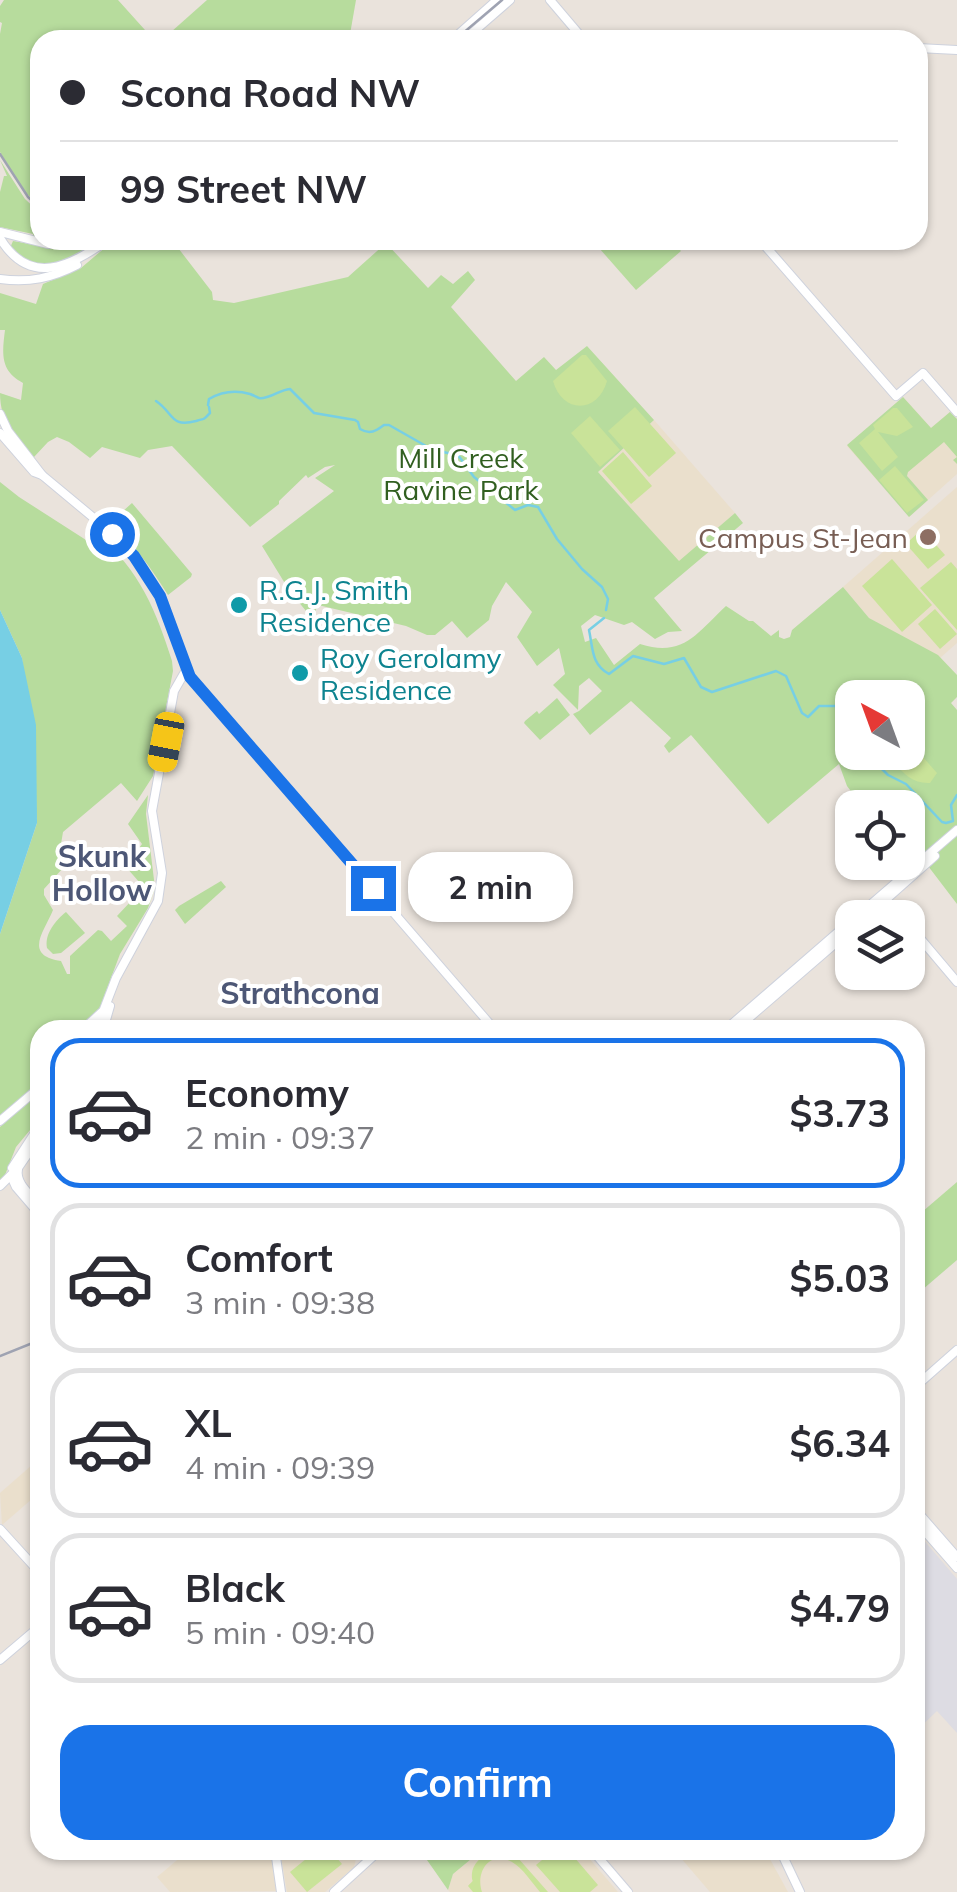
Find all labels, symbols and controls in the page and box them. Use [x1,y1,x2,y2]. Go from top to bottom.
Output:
text: Scona Road NW [120,69,420,117]
text: 99 Street NW [120,165,367,213]
park label: Mill Creek Ravine Park [383,440,539,507]
route start [90,512,135,557]
place label: Campus St-Jean [698,520,908,555]
marker: Campus St-Jean [917,526,939,548]
place label: R.G.J. Smith Residence [259,572,409,639]
marker: R.G.J. Smith Residence [228,594,250,616]
place label: Roy Gerolamy Residence [320,640,502,707]
marker: Roy Gerolamy Residence [289,662,311,684]
north arrow [835,680,925,770]
map controls [835,680,925,990]
car [146,710,186,774]
button: locate [835,790,925,880]
district label: Skunk Hollow [52,837,153,909]
callout: 2 min [408,853,573,923]
route end [351,866,396,911]
text: 2 min [448,867,533,907]
button: layers [835,900,925,990]
district label: Strathcona [220,974,380,1012]
icon: car [65,1068,155,1158]
text: Economy [185,1069,349,1117]
text: $3.73 [789,1089,890,1137]
text: 2 min · 09:37 [185,1117,375,1157]
icon: car [65,1233,155,1323]
text: Comfort [185,1234,333,1282]
text: $5.03 [789,1254,890,1302]
text: 3 min · 09:38 [185,1282,375,1322]
icon: car [65,1398,155,1488]
text: XL [185,1399,232,1447]
text: $6.34 [789,1419,890,1467]
text: 4 min · 09:39 [185,1447,375,1487]
icon: car [65,1563,155,1653]
text: Black [185,1564,285,1612]
text: $4.79 [789,1584,890,1632]
text: 5 min · 09:40 [185,1612,375,1652]
button: Confirm [60,1725,895,1840]

